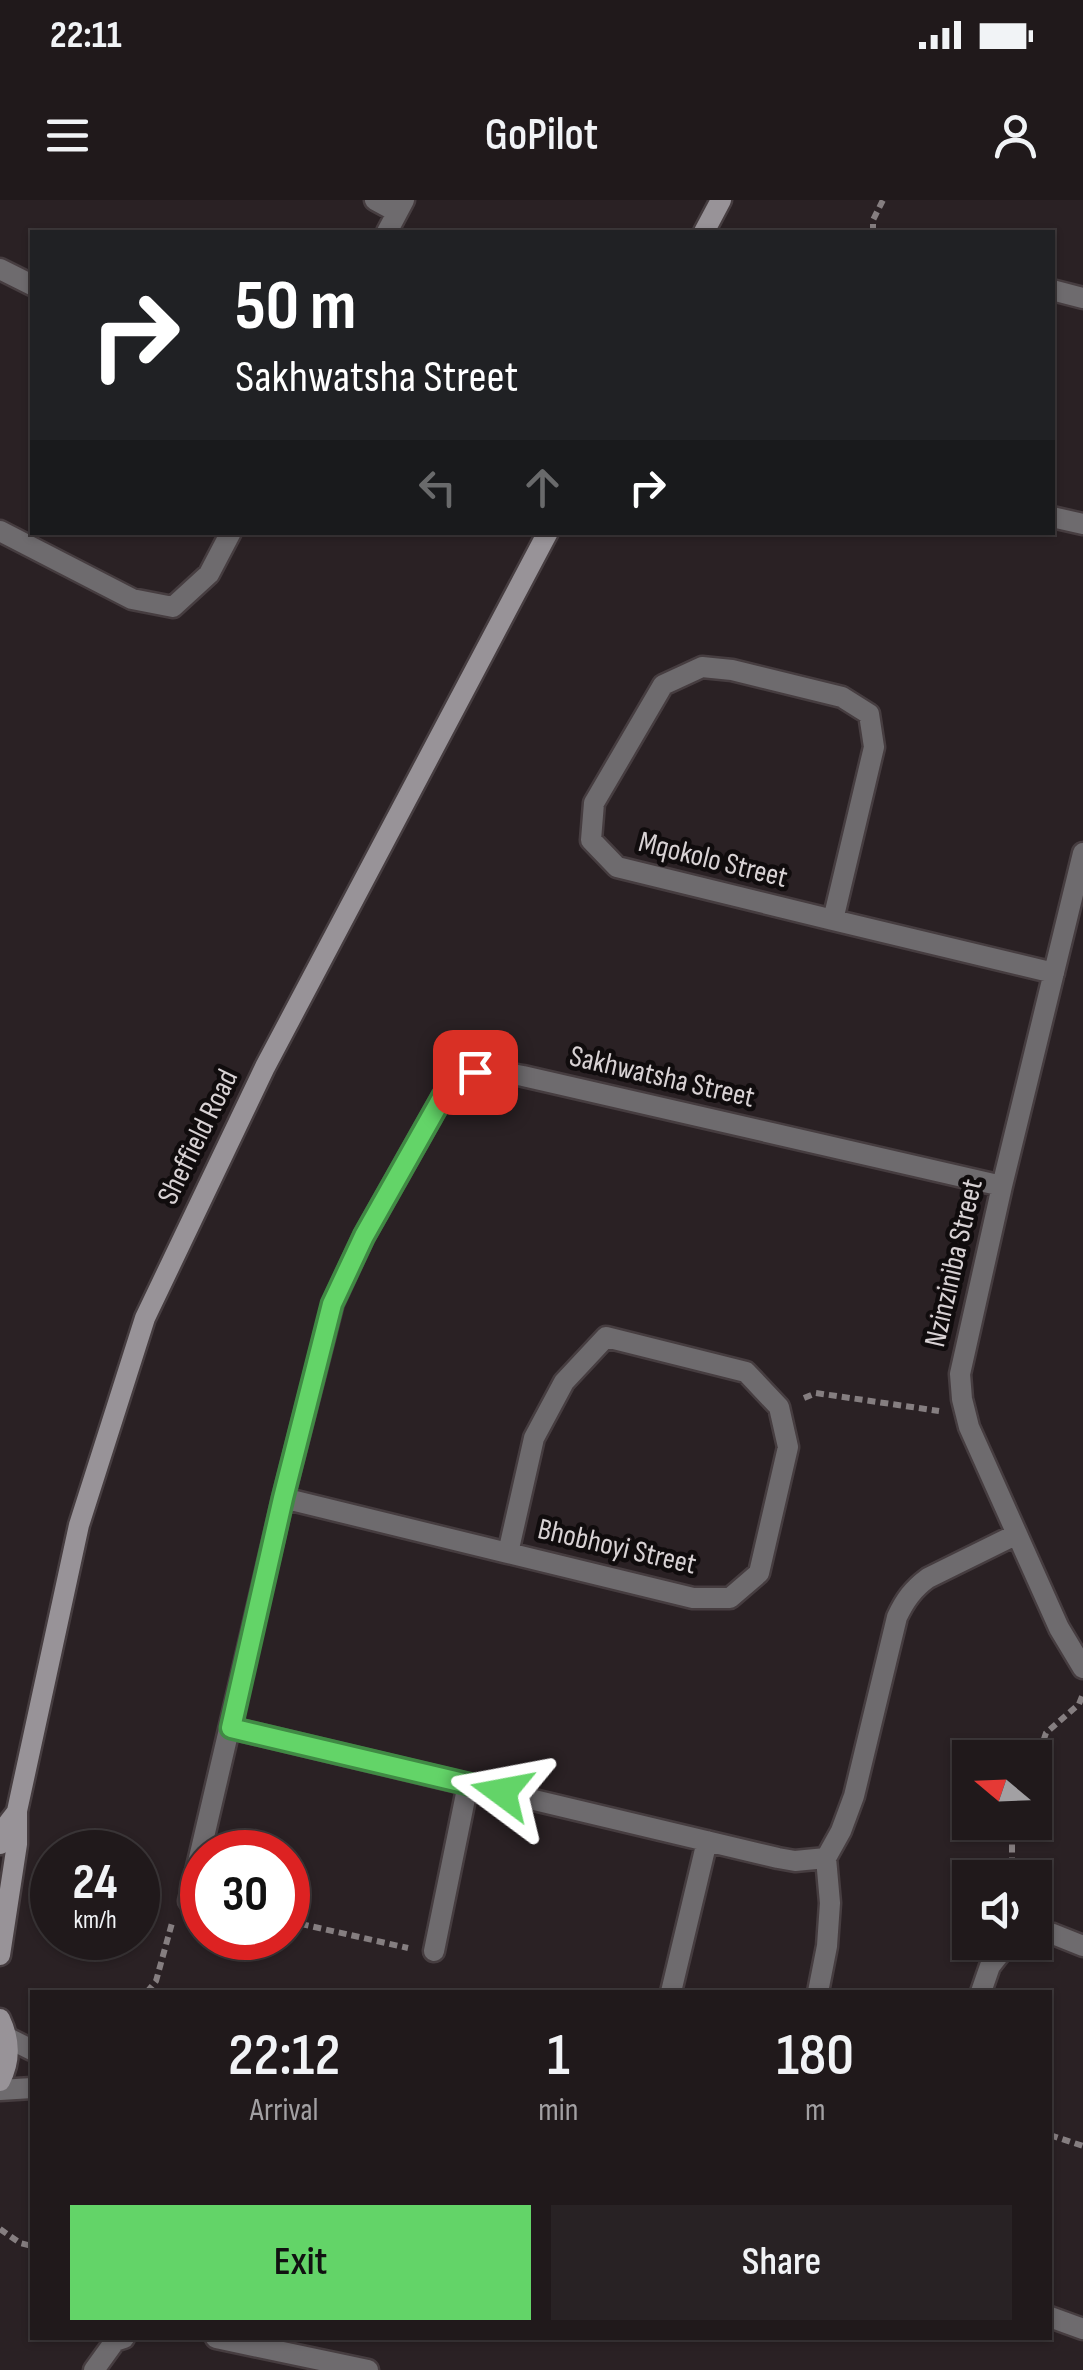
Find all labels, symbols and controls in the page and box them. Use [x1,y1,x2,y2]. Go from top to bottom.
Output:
text: 22:11 [50,13,122,58]
icon: menu [40,108,95,163]
text: GoPilot [485,108,598,163]
icon: person [988,108,1043,163]
text: 50 m [235,265,356,349]
icon: right [70,270,200,400]
text: Sakhwatsha Street [235,350,518,405]
icon: left [410,460,465,515]
icon: ahead [515,460,570,515]
icon: right [620,460,675,515]
street label: Mqokolo Street [635,824,791,896]
pin [433,1030,518,1115]
street label: Sakhwatsha Street [566,1038,758,1116]
icon: arrive [448,1045,503,1100]
street label: Sheffield Road [150,1064,246,1210]
street label: Nzinziniba Street [917,1175,991,1351]
street label: Bhobhoyi Street [534,1511,700,1583]
position arrow [450,1740,554,1844]
north arrow [952,1740,1052,1840]
map controls [952,1740,1052,1960]
speed limit sign: 30 [180,1830,310,1960]
text: 24 [73,1853,117,1913]
button: sound [952,1860,1052,1960]
text: km/h [73,1905,117,1936]
text: 22:12 [228,2020,340,2092]
text: 1 [547,2020,570,2092]
text: 180 [776,2020,854,2092]
text: Arrival [250,2091,319,2130]
text: min [538,2091,579,2130]
text: m [805,2091,826,2130]
button: Exit [70,2205,531,2320]
button: Share [551,2205,1012,2320]

